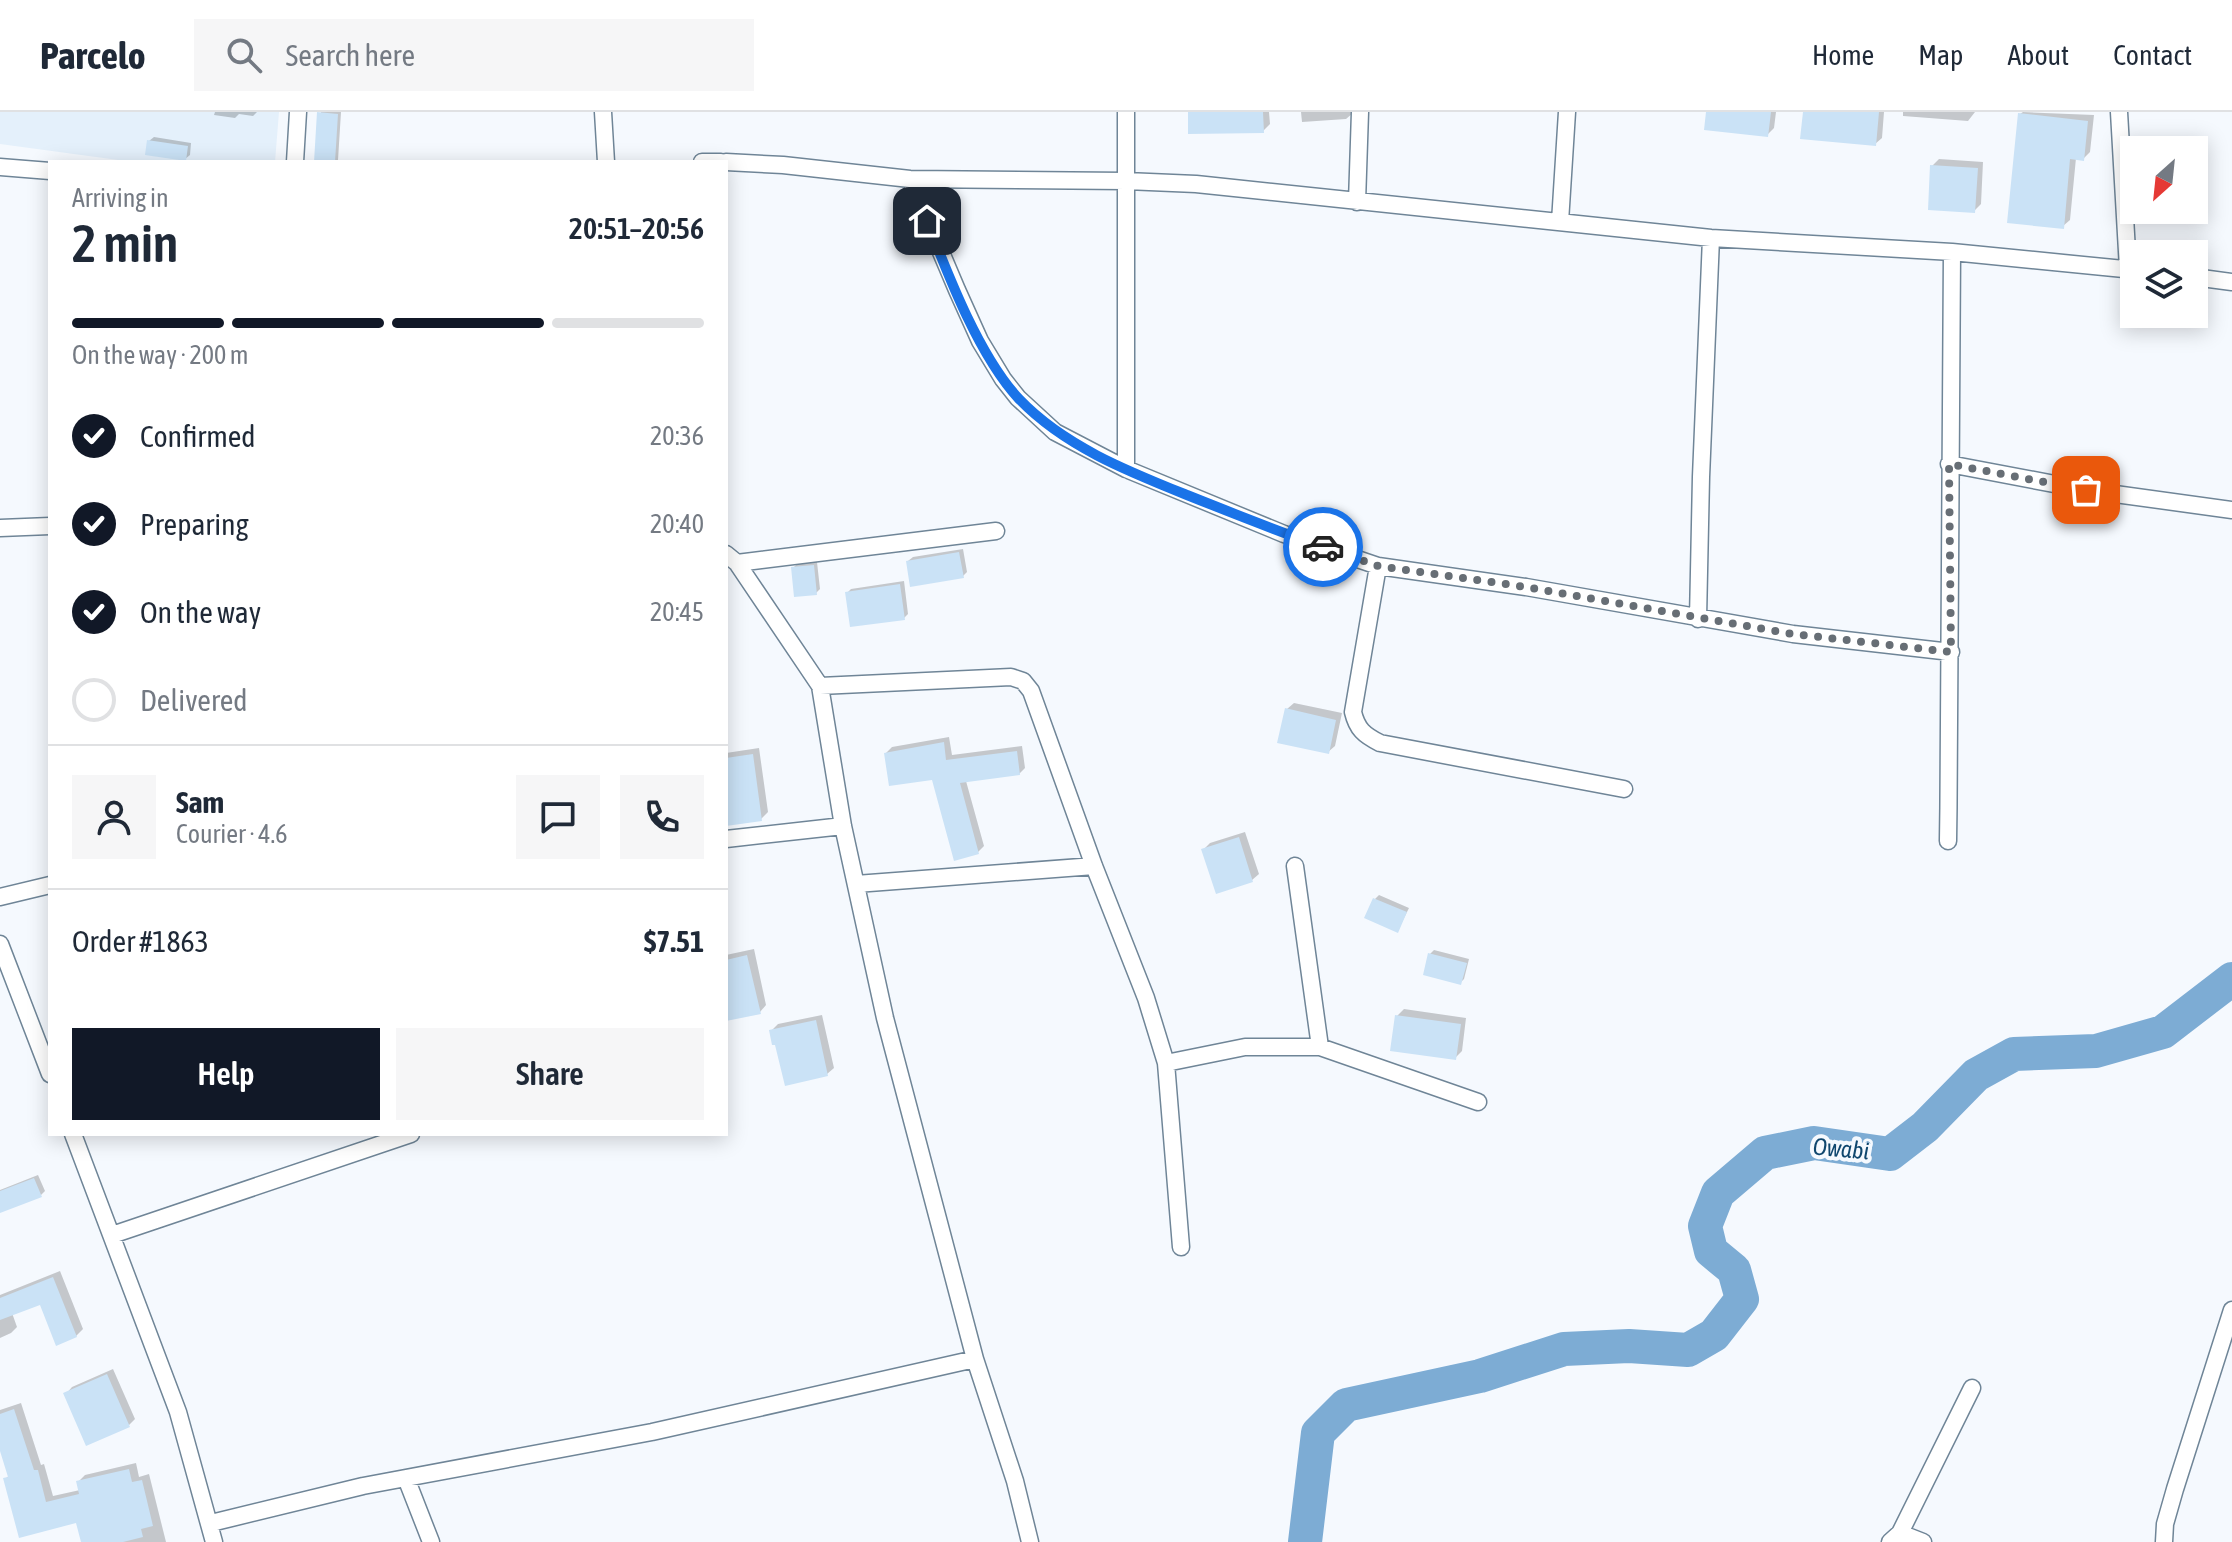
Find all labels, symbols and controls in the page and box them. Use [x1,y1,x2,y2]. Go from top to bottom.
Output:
search box [194,19,754,91]
icon: search [222,33,266,77]
text: Parcelo [40,34,146,77]
text: Search here [286,38,415,72]
text: Home [1812,39,1874,71]
text: Map [1918,39,1963,71]
text: About [2007,39,2069,71]
text: Contact [2113,39,2192,71]
north arrow [2120,136,2208,224]
map controls [2120,136,2208,328]
text: Arriving in [72,183,169,213]
pin [893,187,961,255]
icon: home [905,199,949,243]
text: 20:51–20:56 [569,211,704,245]
text: 2 min [72,213,178,273]
button: layers [2120,240,2208,328]
text: On the way · 200 m [72,340,249,370]
icon: check [72,414,116,458]
text: Confirmed [140,419,255,453]
text: 20:36 [650,421,704,451]
pin [2052,456,2120,524]
icon: bag [2064,468,2108,512]
icon: check [72,502,116,546]
text: Preparing [140,507,249,541]
courier [1283,507,1363,587]
text: 20:40 [650,509,704,539]
icon: car [1301,525,1345,569]
icon: check [72,590,116,634]
text: On the way [140,595,261,629]
text: 20:45 [650,597,704,627]
text: Delivered [140,683,248,717]
button: person [72,775,156,859]
button: chat [516,775,600,859]
button: phone [620,775,704,859]
text: Sam [176,785,224,819]
text: Courier · 4.6 [176,819,287,849]
text: Order #1863 [72,924,209,958]
text: $7.51 [644,924,704,958]
button: Help [72,1028,380,1120]
button: Share [396,1028,704,1120]
water label: Owabi [1812,1133,1870,1164]

